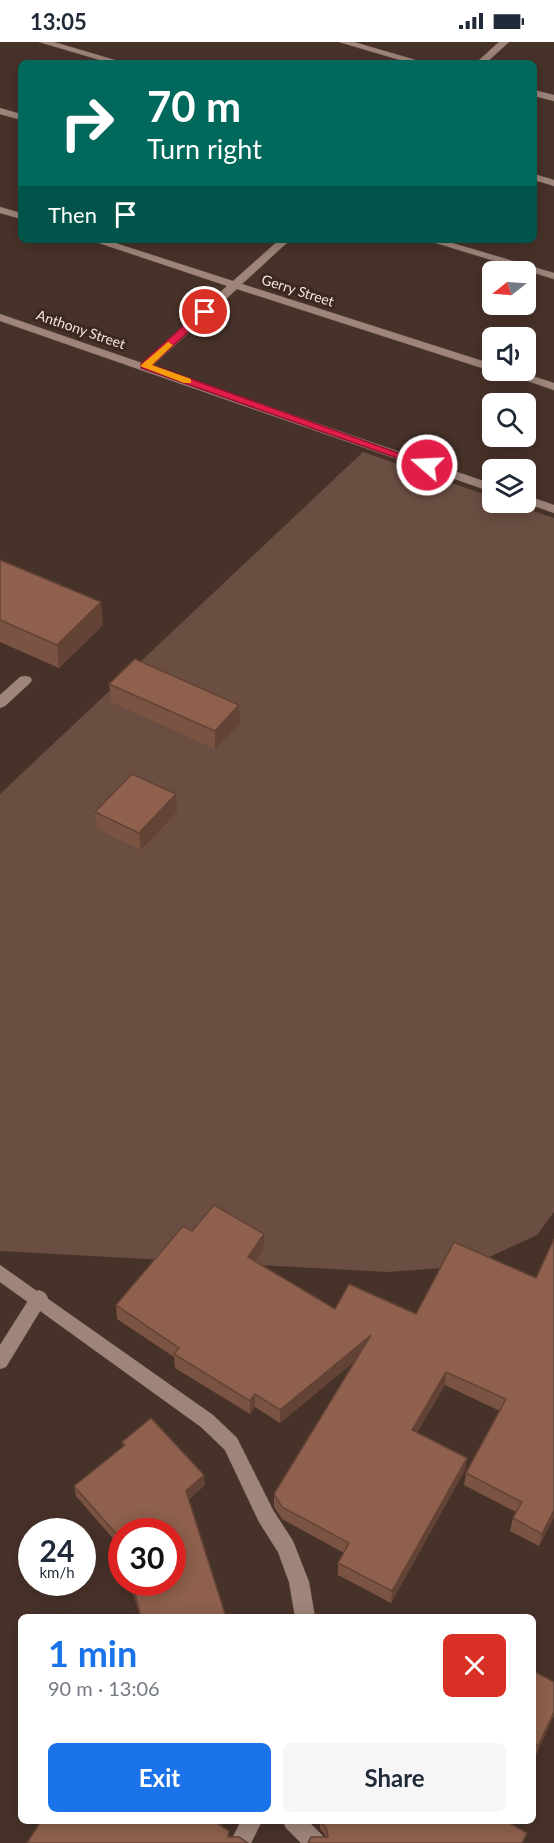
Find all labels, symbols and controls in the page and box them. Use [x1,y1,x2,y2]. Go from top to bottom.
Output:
text: 13:05 [30,8,87,35]
text: 70 m [147,81,241,131]
icon: right [48,84,126,162]
text: Turn right [147,132,262,165]
icon: arrive [109,198,142,231]
text: Then [48,201,97,228]
north arrow [482,261,536,315]
map controls [482,261,536,513]
street label: Gerry Street [260,270,336,310]
pin [179,286,230,337]
icon: arrive [188,295,221,328]
street label: Anthony Street [34,306,128,352]
button: sound [482,327,536,381]
button: search [482,393,536,447]
position arrow [395,433,459,497]
button: layers [482,459,536,513]
speed limit sign: 30 [108,1518,186,1596]
text: 24 [40,1532,74,1568]
text: km/h [39,1563,75,1581]
text: 1 min [48,1631,137,1675]
button: close [443,1634,506,1697]
text: 90 m · 13:06 [48,1676,160,1700]
button: Exit [48,1743,271,1812]
button: Share [283,1743,506,1812]

